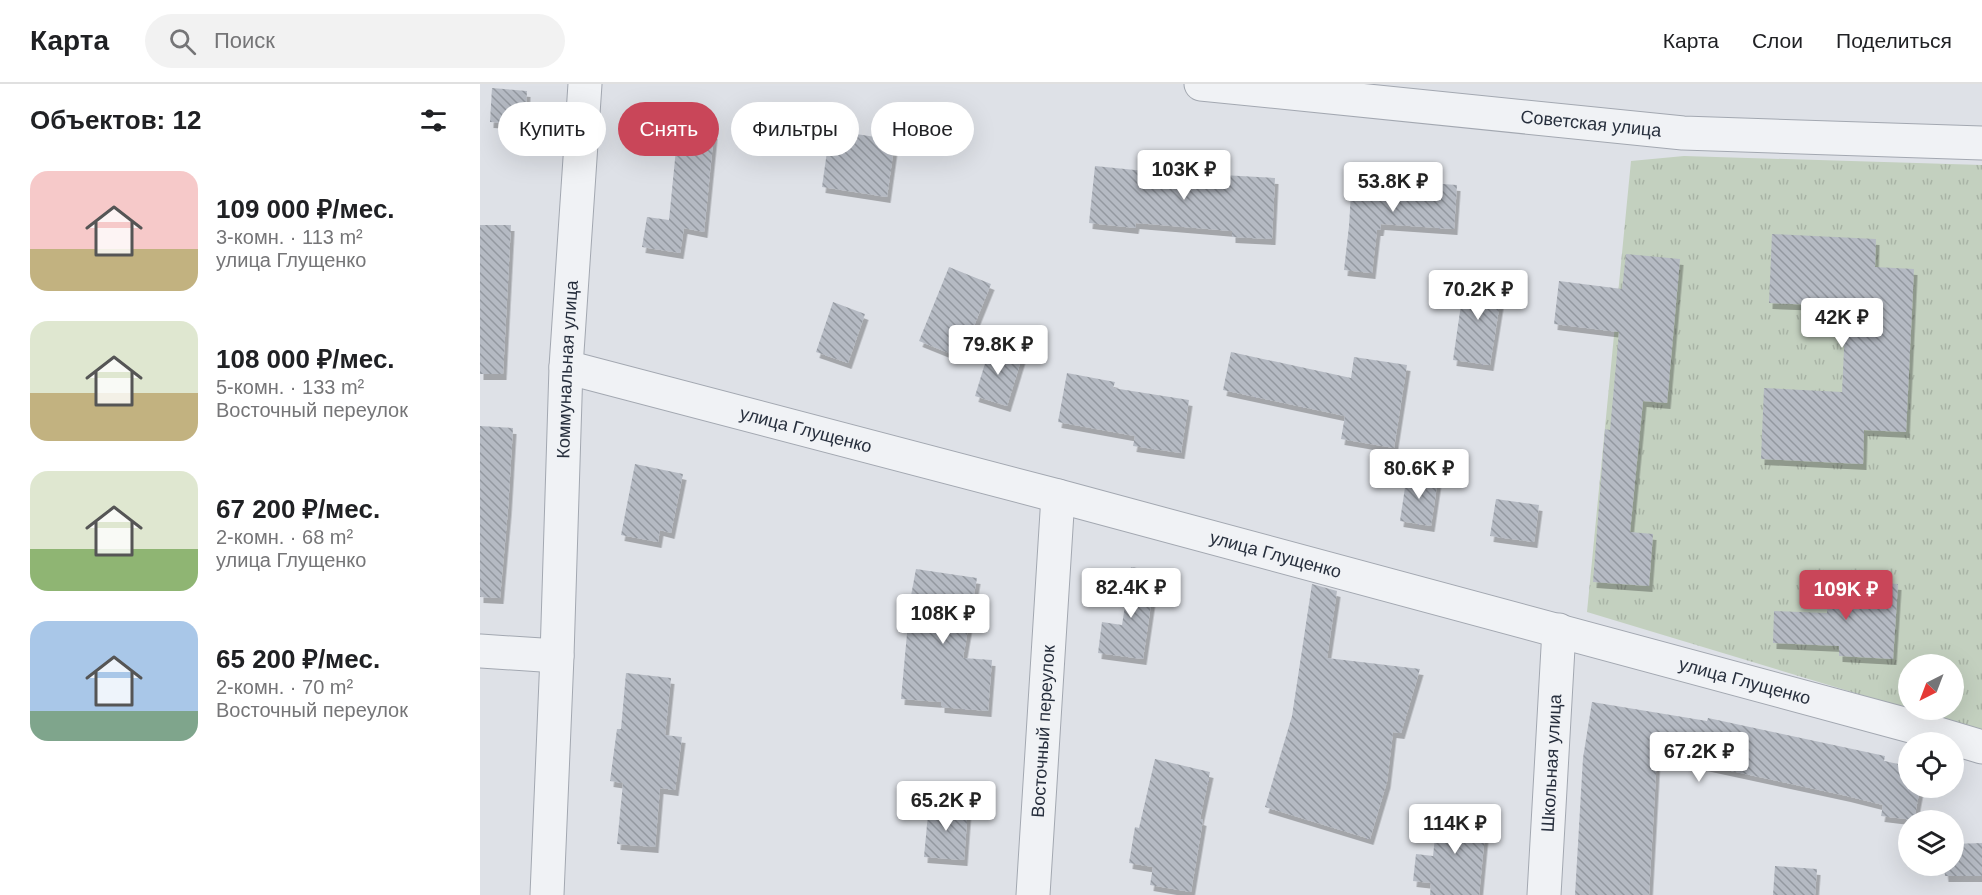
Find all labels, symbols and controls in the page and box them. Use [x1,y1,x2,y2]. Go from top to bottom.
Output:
search box [145,14,565,68]
text: Карта [30,25,109,56]
icon: search [166,25,199,58]
text: Поиск [214,28,275,53]
text: Карта [1663,29,1719,52]
text: Слои [1752,29,1803,52]
text: Поделиться [1836,29,1952,52]
chip: Купить [498,102,606,156]
chip: Снять [618,102,719,156]
chip: Фильтры [731,102,859,156]
chip: Новое [871,102,974,156]
icon: filters [417,104,450,137]
text: Объектов: 12 [30,105,201,135]
street label: Советская улица [1520,107,1663,141]
pin: 103K ₽ [1135,150,1233,201]
text: 103K ₽ [1151,158,1217,180]
pin: 53.8K ₽ [1338,162,1448,213]
text: 53.8K ₽ [1358,170,1428,192]
text: 109 000 ₽/мес. [216,194,395,224]
icon: home [78,195,150,267]
text: 3-комн. · 113 m² [216,226,363,248]
text: улица Глущенко [216,249,366,271]
pin: 70.2K ₽ [1423,270,1533,321]
text: 70.2K ₽ [1443,278,1513,300]
street label: Коммунальная улица [553,279,582,459]
pin: 42K ₽ [1800,298,1884,349]
text: 42K ₽ [1815,306,1869,328]
pin: 79.8K ₽ [943,325,1053,376]
text: 79.8K ₽ [963,333,1033,355]
text: 108 000 ₽/мес. [216,344,395,374]
icon: home [78,345,150,417]
text: 5-комн. · 133 m² [216,376,364,398]
text: Восточный переулок [216,399,408,421]
street label: улица Глущенко [738,403,874,457]
pin: 80.6K ₽ [1364,449,1474,500]
text: 80.6K ₽ [1384,457,1454,479]
text: 67 200 ₽/мес. [216,494,380,524]
icon: home [78,495,150,567]
text: 2-комн. · 68 m² [216,526,353,548]
street label: улица Глущенко [1208,527,1344,582]
text: улица Глущенко [216,549,366,571]
pin: 82.4K ₽ [1076,568,1186,619]
pin: 109K ₽ [1797,570,1895,621]
text: 82.4K ₽ [1096,576,1166,598]
text: 109K ₽ [1813,578,1879,600]
pin: 108K ₽ [894,594,992,645]
text: 108K ₽ [910,602,976,624]
text: 65 200 ₽/мес. [216,644,380,674]
street label: Восточный переулок [1028,644,1059,818]
icon: home [78,645,150,717]
street label: улица Глущенко [1677,654,1813,709]
north arrow [1898,654,1964,720]
map controls [1898,654,1964,876]
text: 2-комн. · 70 m² [216,676,353,698]
street label: Школьная улица [1538,693,1565,833]
text: Восточный переулок [216,699,408,721]
pin: 67.2K ₽ [1644,732,1754,783]
button: locate [1898,732,1964,798]
text: 67.2K ₽ [1664,740,1734,762]
pin: 65.2K ₽ [891,781,1001,832]
text: 65.2K ₽ [911,789,981,811]
pin: 114K ₽ [1406,804,1504,855]
button: layers [1898,810,1964,876]
text: 114K ₽ [1423,812,1487,834]

